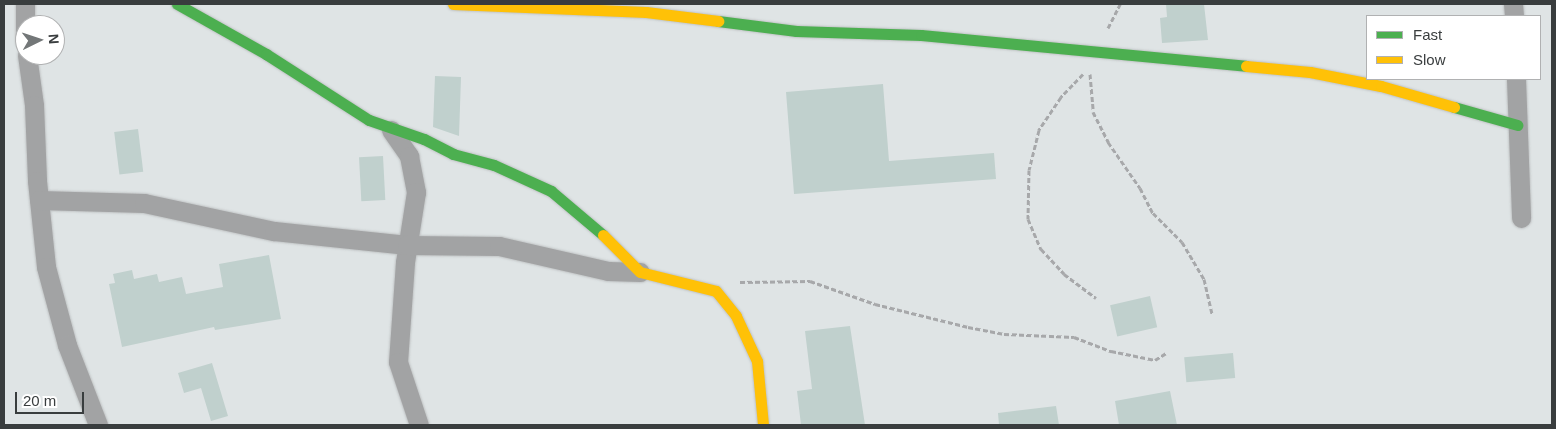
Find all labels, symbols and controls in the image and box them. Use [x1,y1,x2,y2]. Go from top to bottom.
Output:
north arrow [15,15,65,65]
legend [1366,15,1541,80]
text: Fast [1413,26,1442,43]
text: N [46,33,62,45]
text: Slow [1413,51,1446,68]
scale bar [18,382,86,414]
text: 20 m [23,392,56,409]

